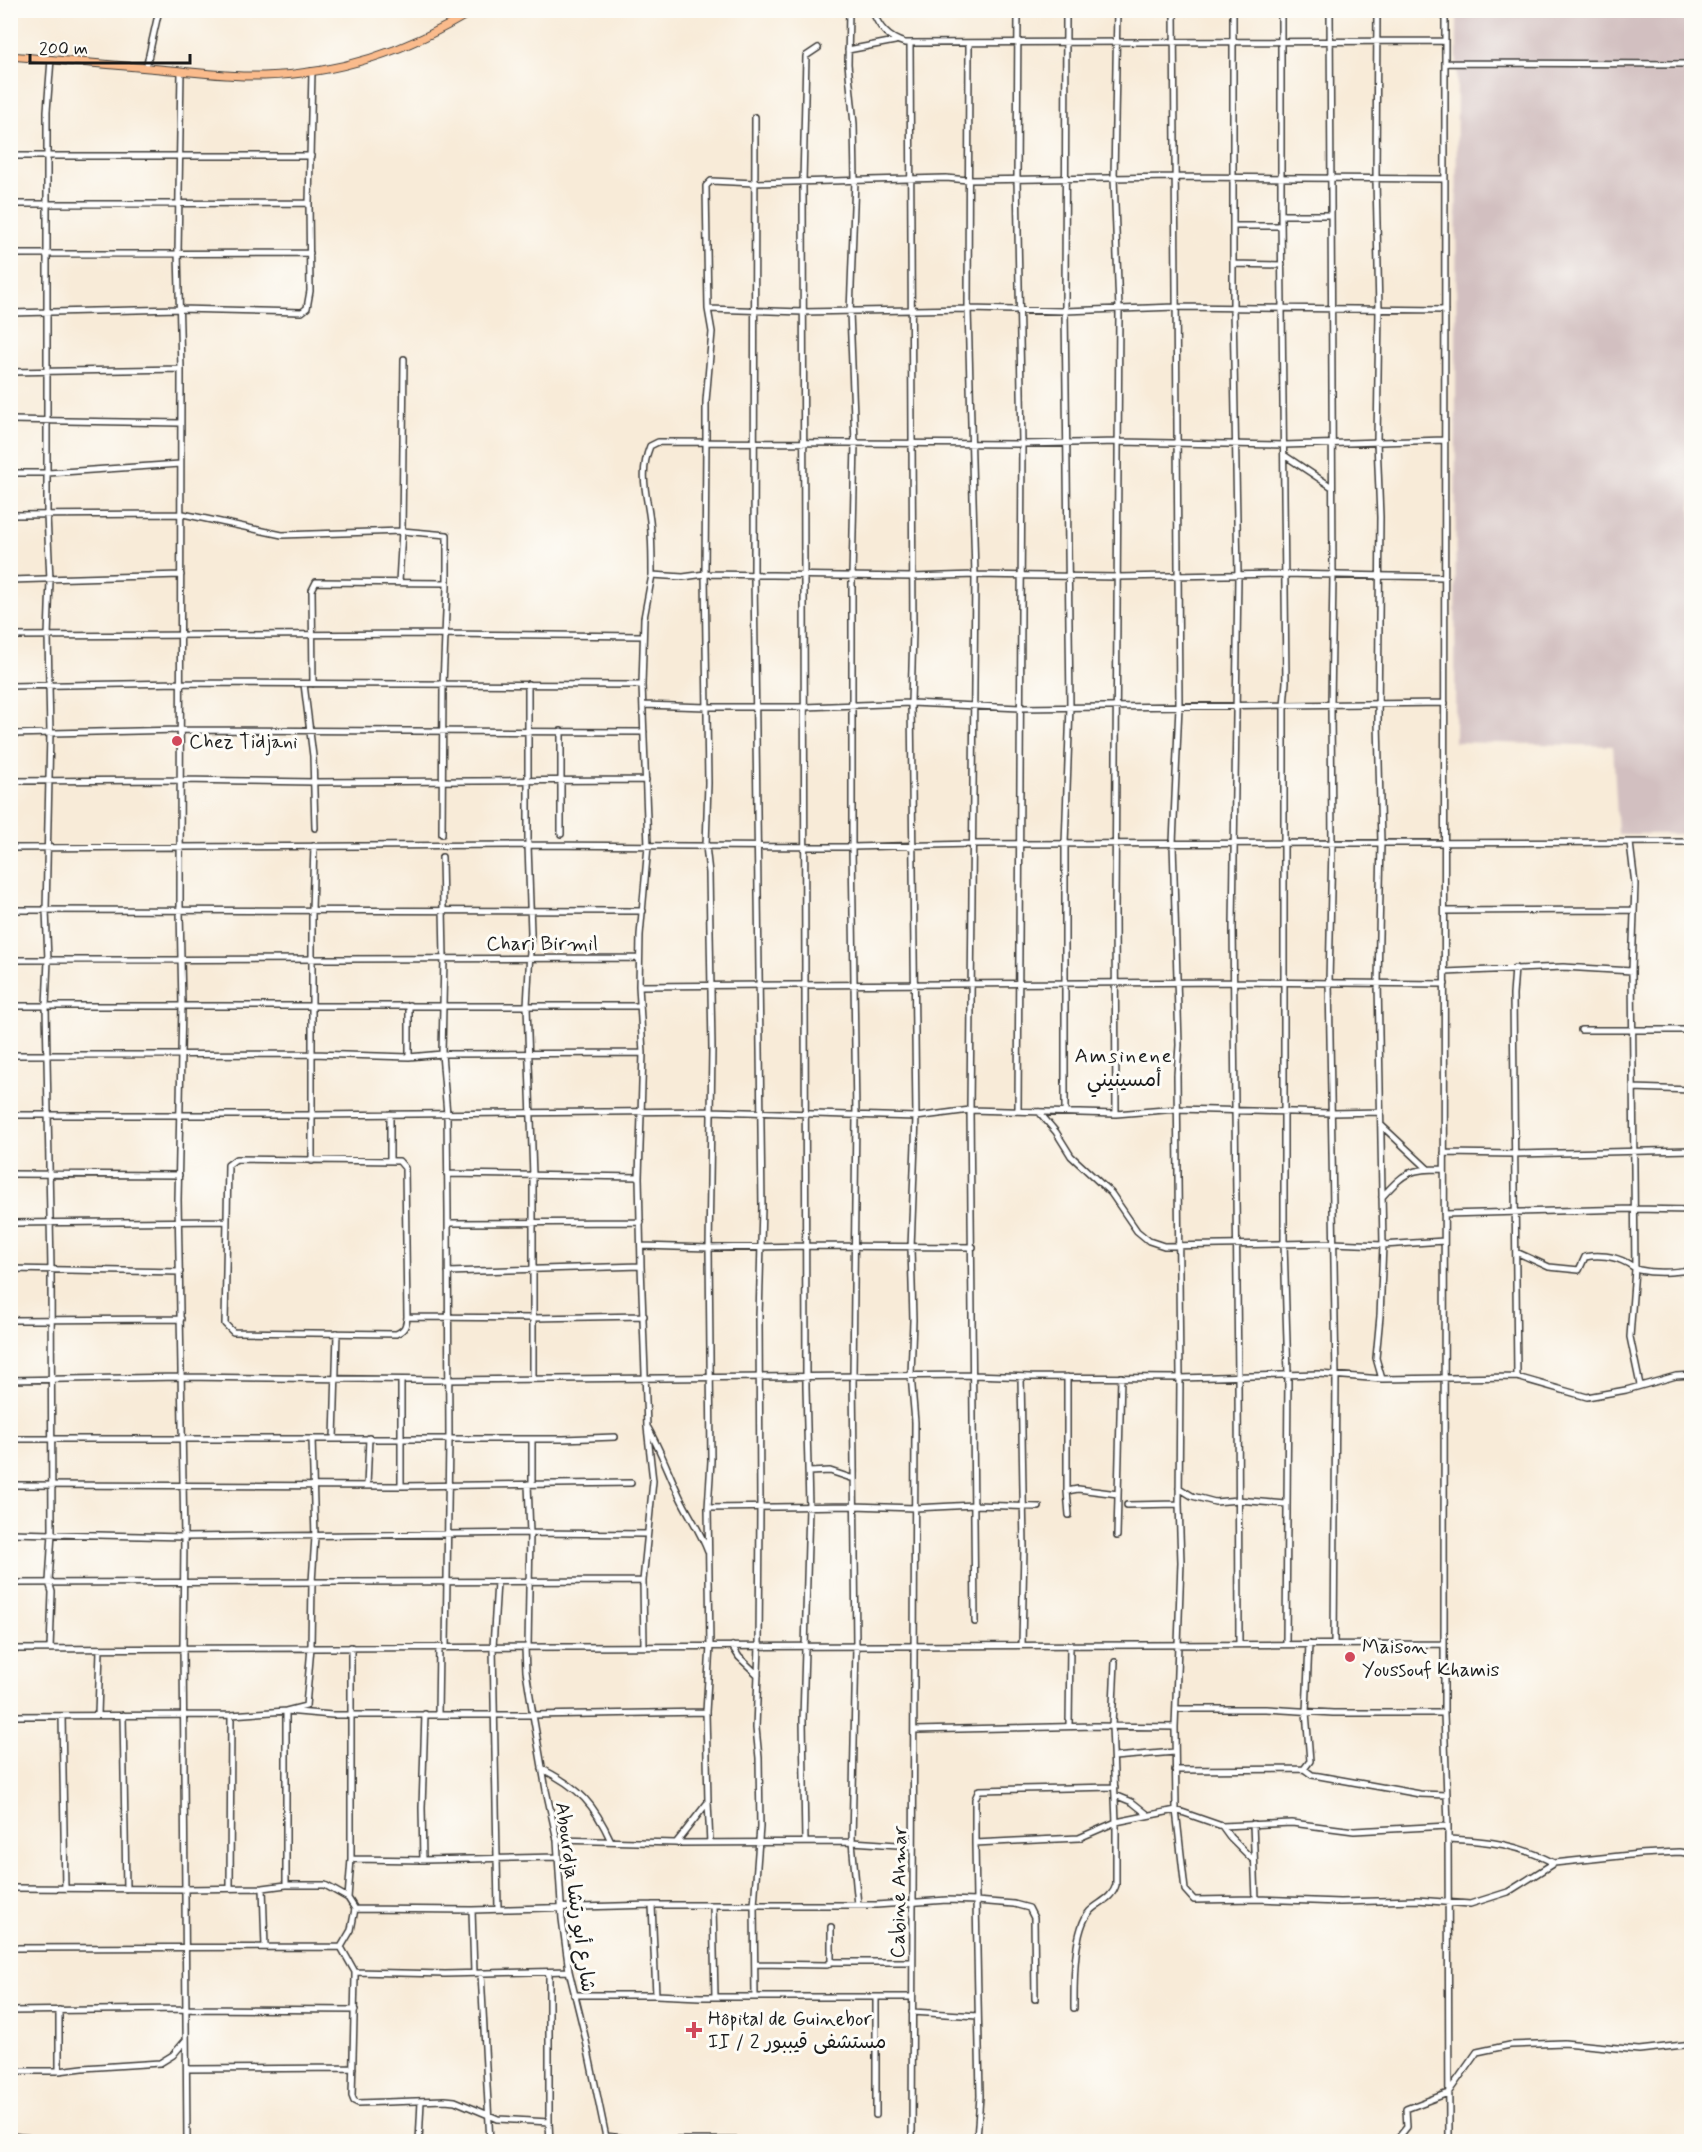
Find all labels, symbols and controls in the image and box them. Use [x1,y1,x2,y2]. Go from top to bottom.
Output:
scale bar [30,27,190,65]
text: 200 m [39,37,88,61]
place label: Chez Tidjani [189,729,297,756]
marker: Chez Tidjani [170,734,184,748]
street label: Chari Birmil [486,931,598,958]
district label: Amsinene أمسينيني [1075,1042,1173,1098]
place label: Maison Youssouf Khamis [1362,1634,1500,1684]
marker: Maison Youssouf Khamis [1343,1650,1357,1664]
street label: Abourdja شارع أبو رتشا [548,1800,601,1994]
street label: Cabine Ahmar [885,1825,914,1959]
place label: Hôpital de Guinebor II / مستشفى قيببور 2 [708,2006,886,2056]
marker: Hôpital de Guinebor II / مستشفى قيببور 2 [685,2021,703,2039]

